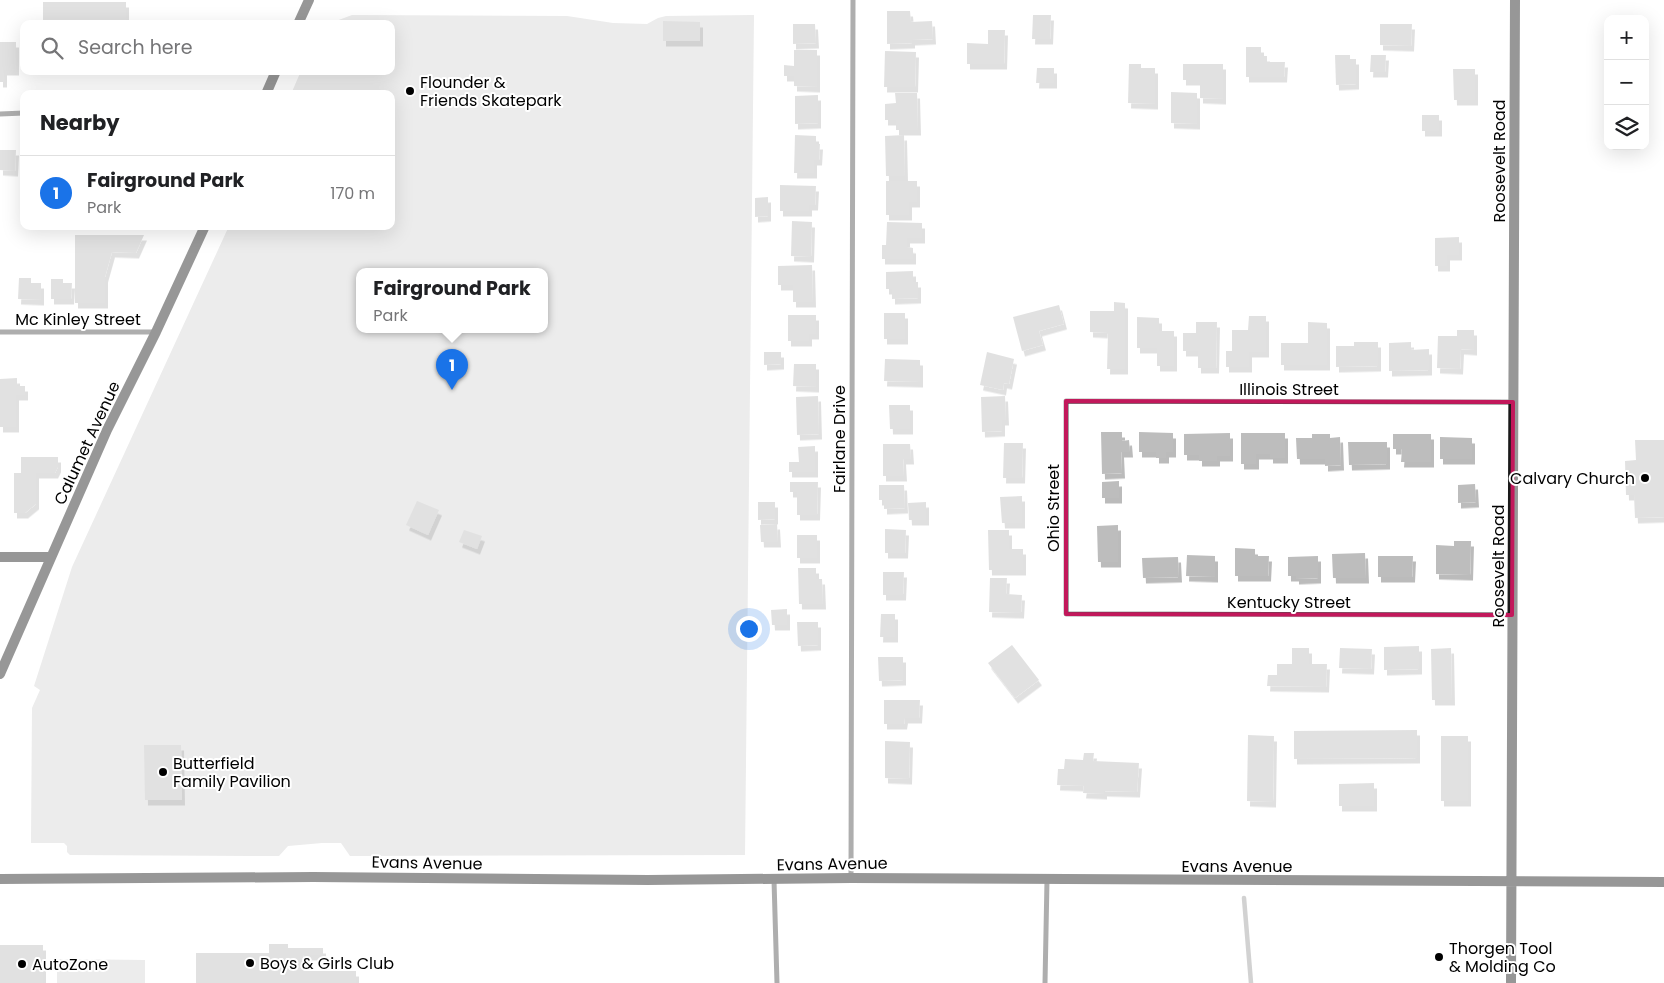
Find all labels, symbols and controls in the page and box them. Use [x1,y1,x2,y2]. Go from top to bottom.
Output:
map controls [1604,15,1649,150]
button: + [1604,15,1649,60]
search box [20,20,395,75]
icon: search [38,34,66,62]
text: Search here [78,34,192,61]
button: − [1604,60,1649,105]
place label: Flounder & Friends Skatepark [420,71,562,112]
marker: Flounder & Friends Skatepark [404,85,416,97]
street label: Roosevelt Road [1488,99,1511,223]
button: layers [1604,105,1649,150]
text: Nearby [40,108,120,137]
text: Fairground Park [87,167,244,194]
text: 1 [53,182,59,205]
text: 170 m [330,182,375,205]
text: Park [87,196,121,219]
popup [356,268,548,333]
text: Fairground Park [373,275,531,302]
text: Park [373,304,408,327]
street label: Mc Kinley Street [15,308,141,331]
pin: 1 [436,349,468,390]
street label: Calumet Avenue [48,377,126,509]
street label: Illinois Street [1239,378,1339,401]
street label: Fairlane Drive [828,385,851,493]
street label: Ohio Street [1042,464,1065,552]
place label: Calvary Church [1510,467,1635,490]
marker: Calvary Church [1639,472,1651,484]
street label: Roosevelt Road [1487,504,1510,628]
street label: Kentucky Street [1227,591,1351,614]
your location [736,616,762,642]
place label: Butterfield Family Pavilion [173,752,291,793]
marker: Butterfield Family Pavilion [157,766,169,778]
street label: Evans Avenue [371,851,483,875]
street label: Evans Avenue [776,852,888,876]
street label: Evans Avenue [1182,855,1293,878]
place label: Thorgen Tool & Molding Co [1449,937,1556,978]
marker: Thorgen Tool & Molding Co [1433,951,1445,963]
place label: Boys & Girls Club [260,952,394,975]
place label: AutoZone [32,953,108,976]
marker: Boys & Girls Club [244,957,256,969]
marker: AutoZone [16,958,28,970]

